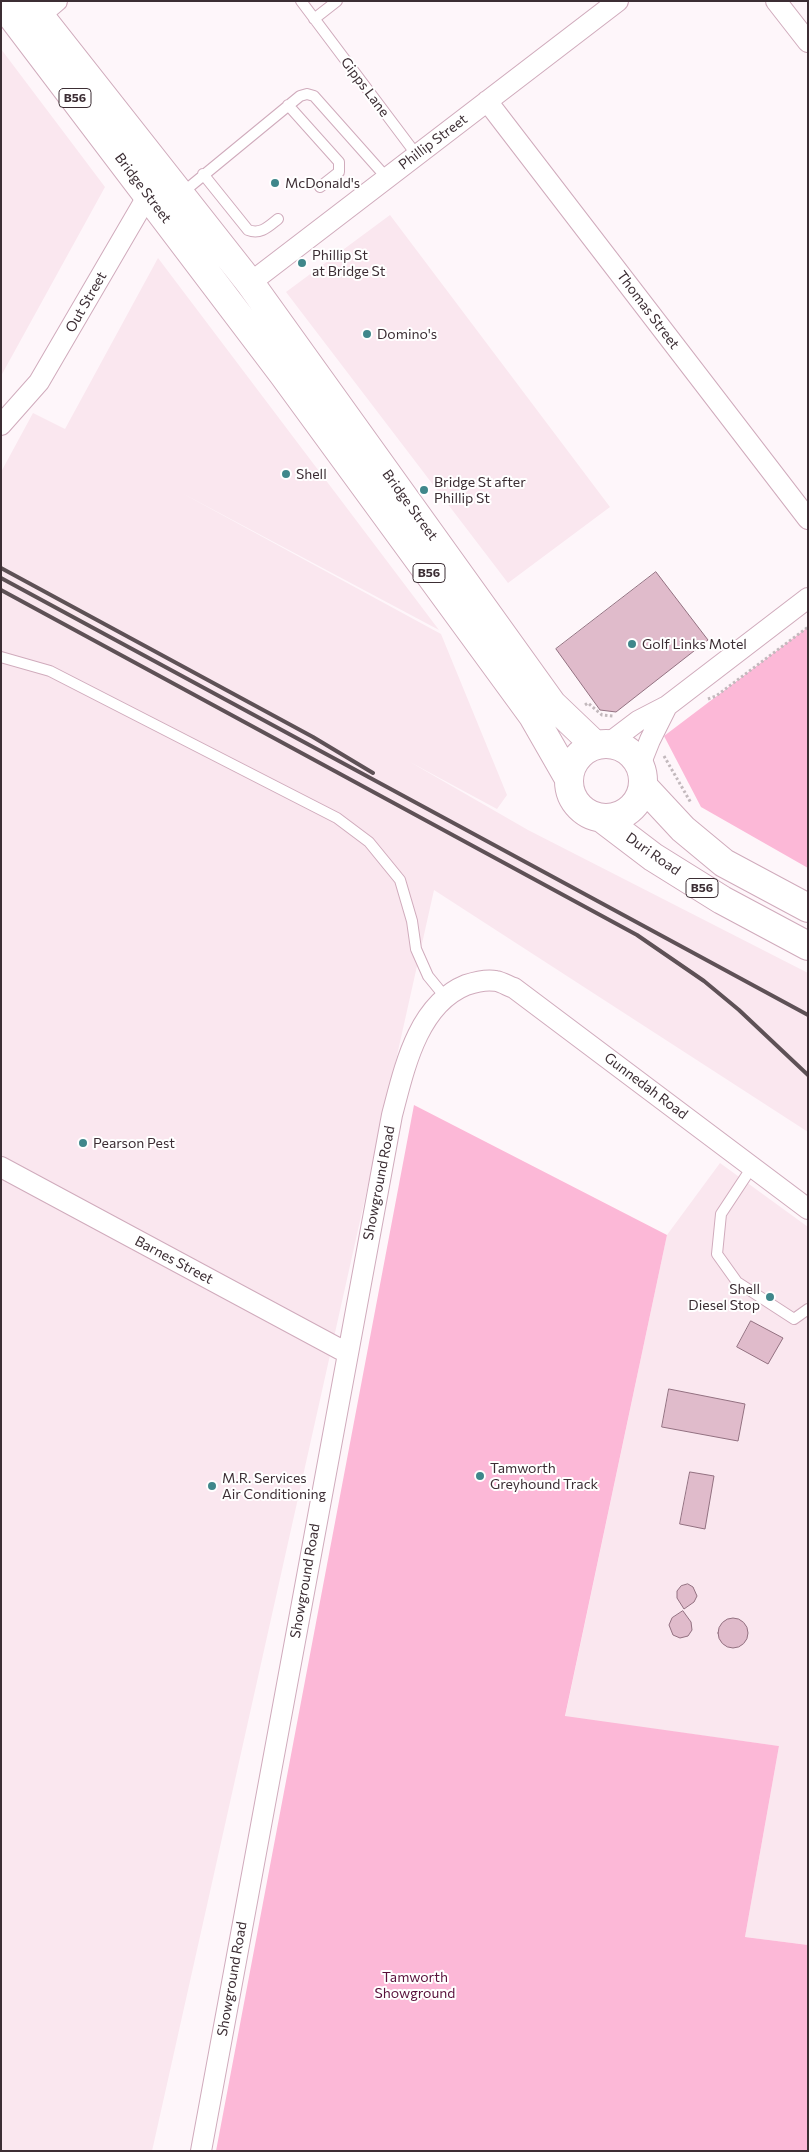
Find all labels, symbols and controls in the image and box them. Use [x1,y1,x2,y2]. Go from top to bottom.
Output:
street label: Gipps Lane [337,54,393,120]
road number: B56 [59,89,91,108]
street label: Phillip Street [395,111,471,173]
street label: Bridge Street [111,150,175,226]
place label: McDonald's [285,175,360,191]
marker: McDonald's [269,177,281,189]
place label: Phillip St at Bridge St [312,247,385,280]
marker: Phillip St at Bridge St [296,257,308,269]
street label: Thomas Street [613,268,683,352]
street label: Out Street [62,269,110,335]
place label: Domino's [377,326,437,342]
marker: Domino's [361,328,373,340]
place label: Shell [296,466,327,482]
street label: Bridge Street [379,466,441,544]
marker: Shell [280,468,292,480]
place label: Bridge St after Phillip St [434,474,526,507]
marker: Bridge St after Phillip St [418,484,430,496]
road number: B56 [413,564,445,582]
place label: Golf Links Motel [642,636,747,652]
marker: Golf Links Motel [626,638,638,650]
street label: Duri Road [623,829,683,879]
road number: B56 [686,878,718,898]
street label: Gunnedah Road [601,1049,691,1123]
street label: Showground Road [360,1124,398,1242]
place label: Pearson Pest [93,1135,175,1151]
marker: Pearson Pest [77,1137,89,1149]
street label: Barnes Street [132,1232,216,1288]
place label: Shell Diesel Stop [688,1281,760,1314]
marker: Shell Diesel Stop [764,1291,776,1303]
place label: Tamworth Greyhound Track [490,1460,598,1492]
place label: M.R. Services Air Conditioning [222,1470,326,1502]
marker: Tamworth Greyhound Track [474,1470,486,1482]
marker: M.R. Services Air Conditioning [206,1480,218,1492]
street label: Showground Road [287,1522,323,1640]
street label: Showground Road [214,1920,250,2038]
park label: Tamworth Showground [375,1969,455,2001]

